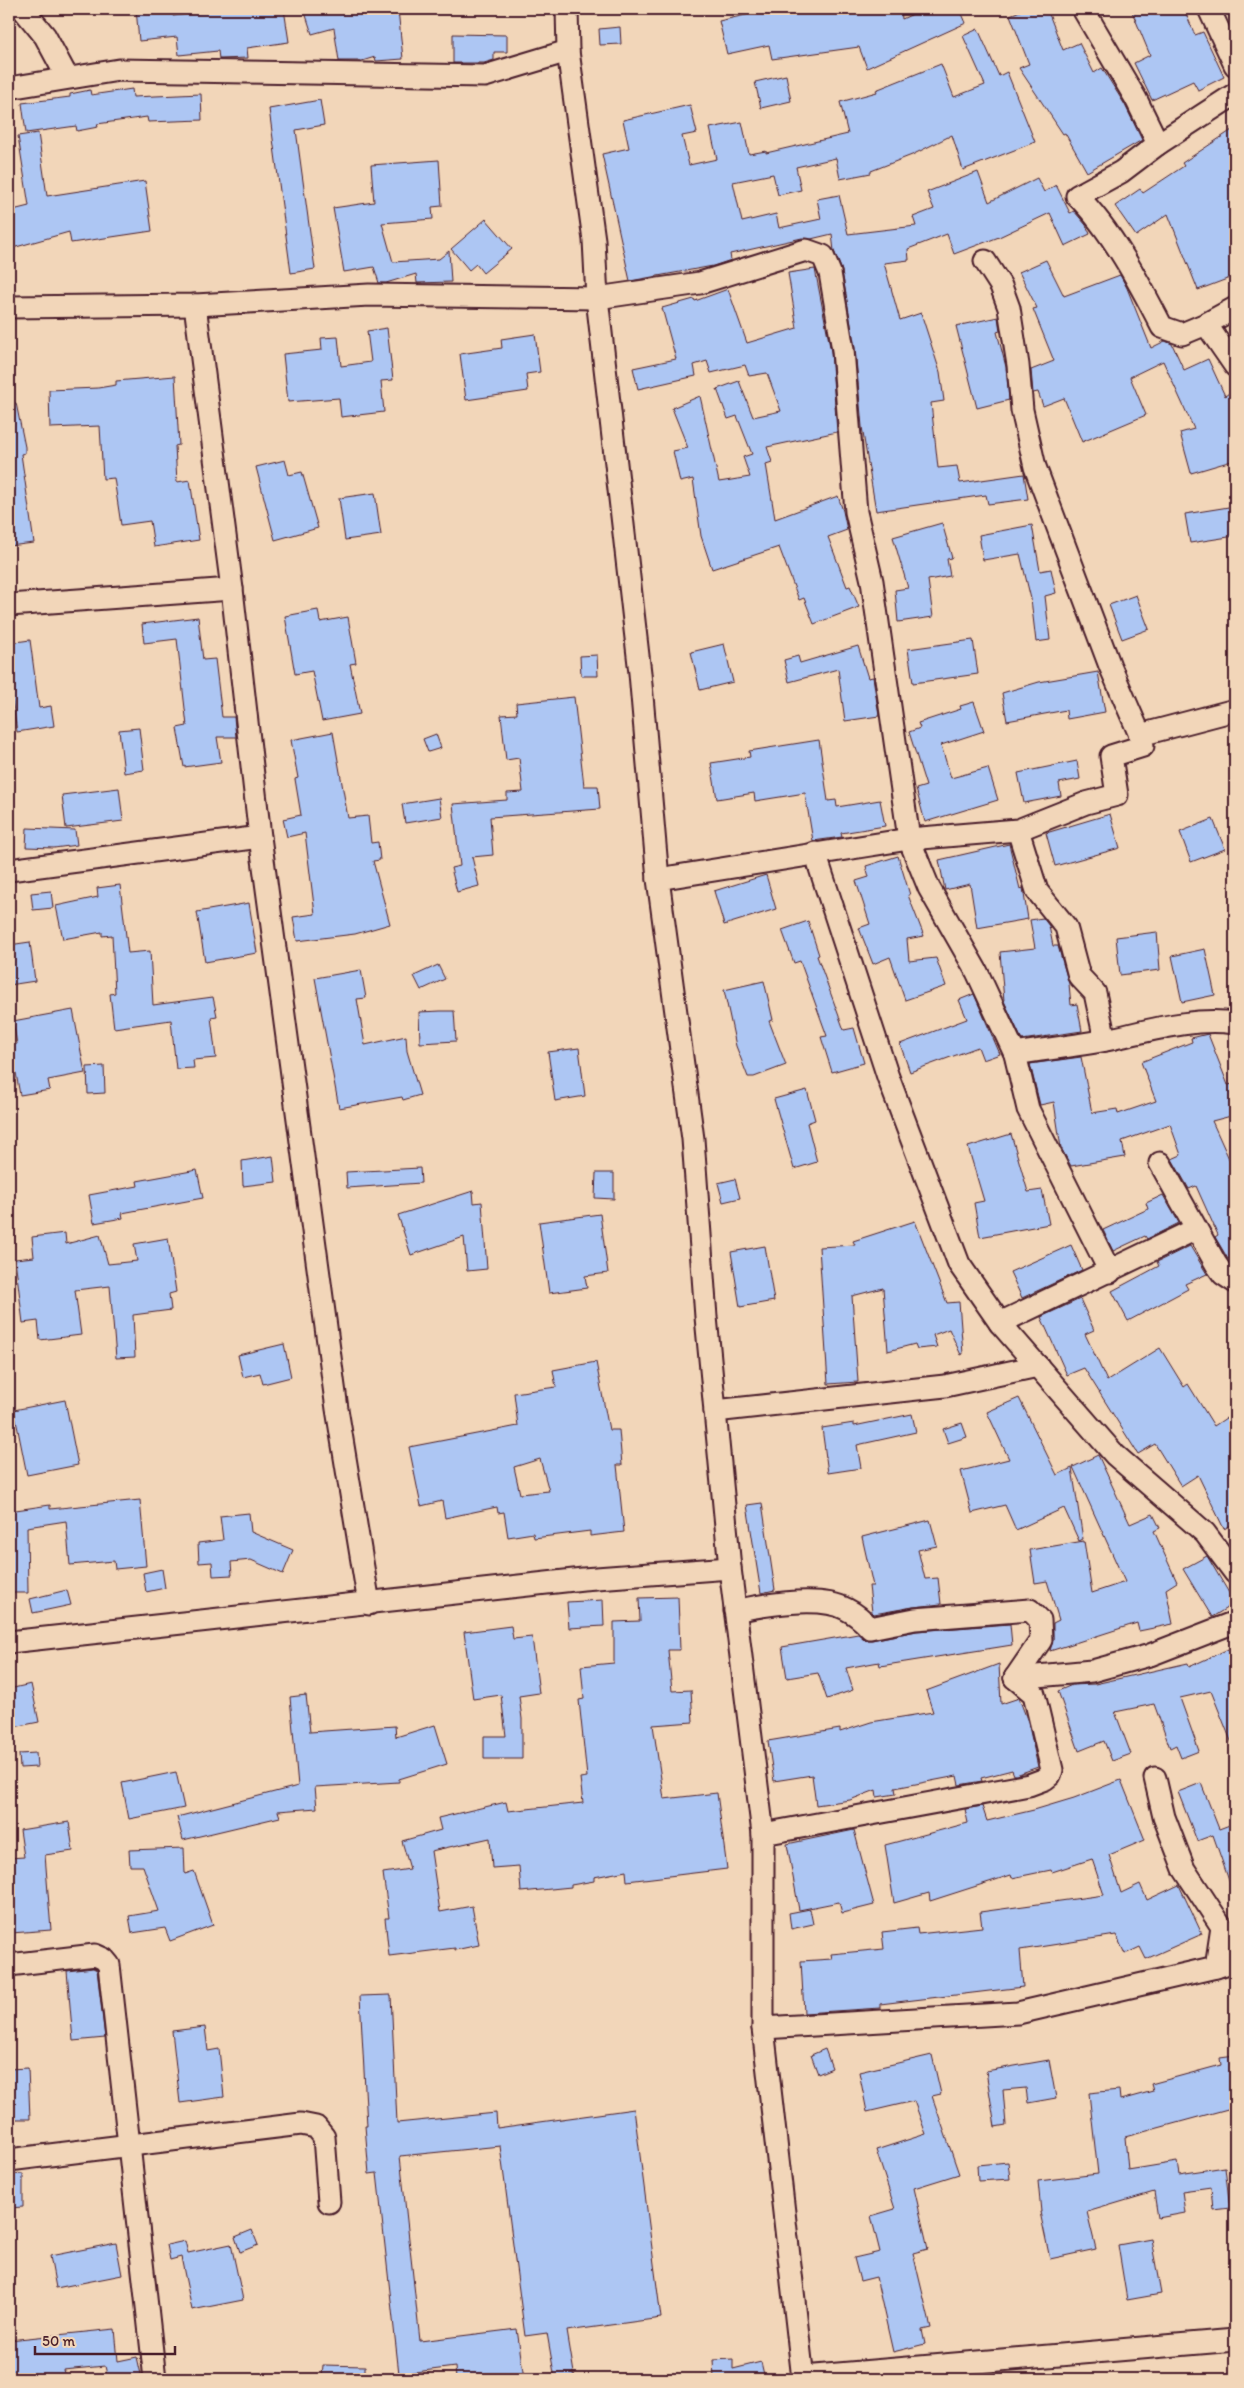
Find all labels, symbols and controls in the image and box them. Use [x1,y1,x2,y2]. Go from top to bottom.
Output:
scale bar [35,2323,175,2355]
text: 50 m [42,2332,75,2350]

